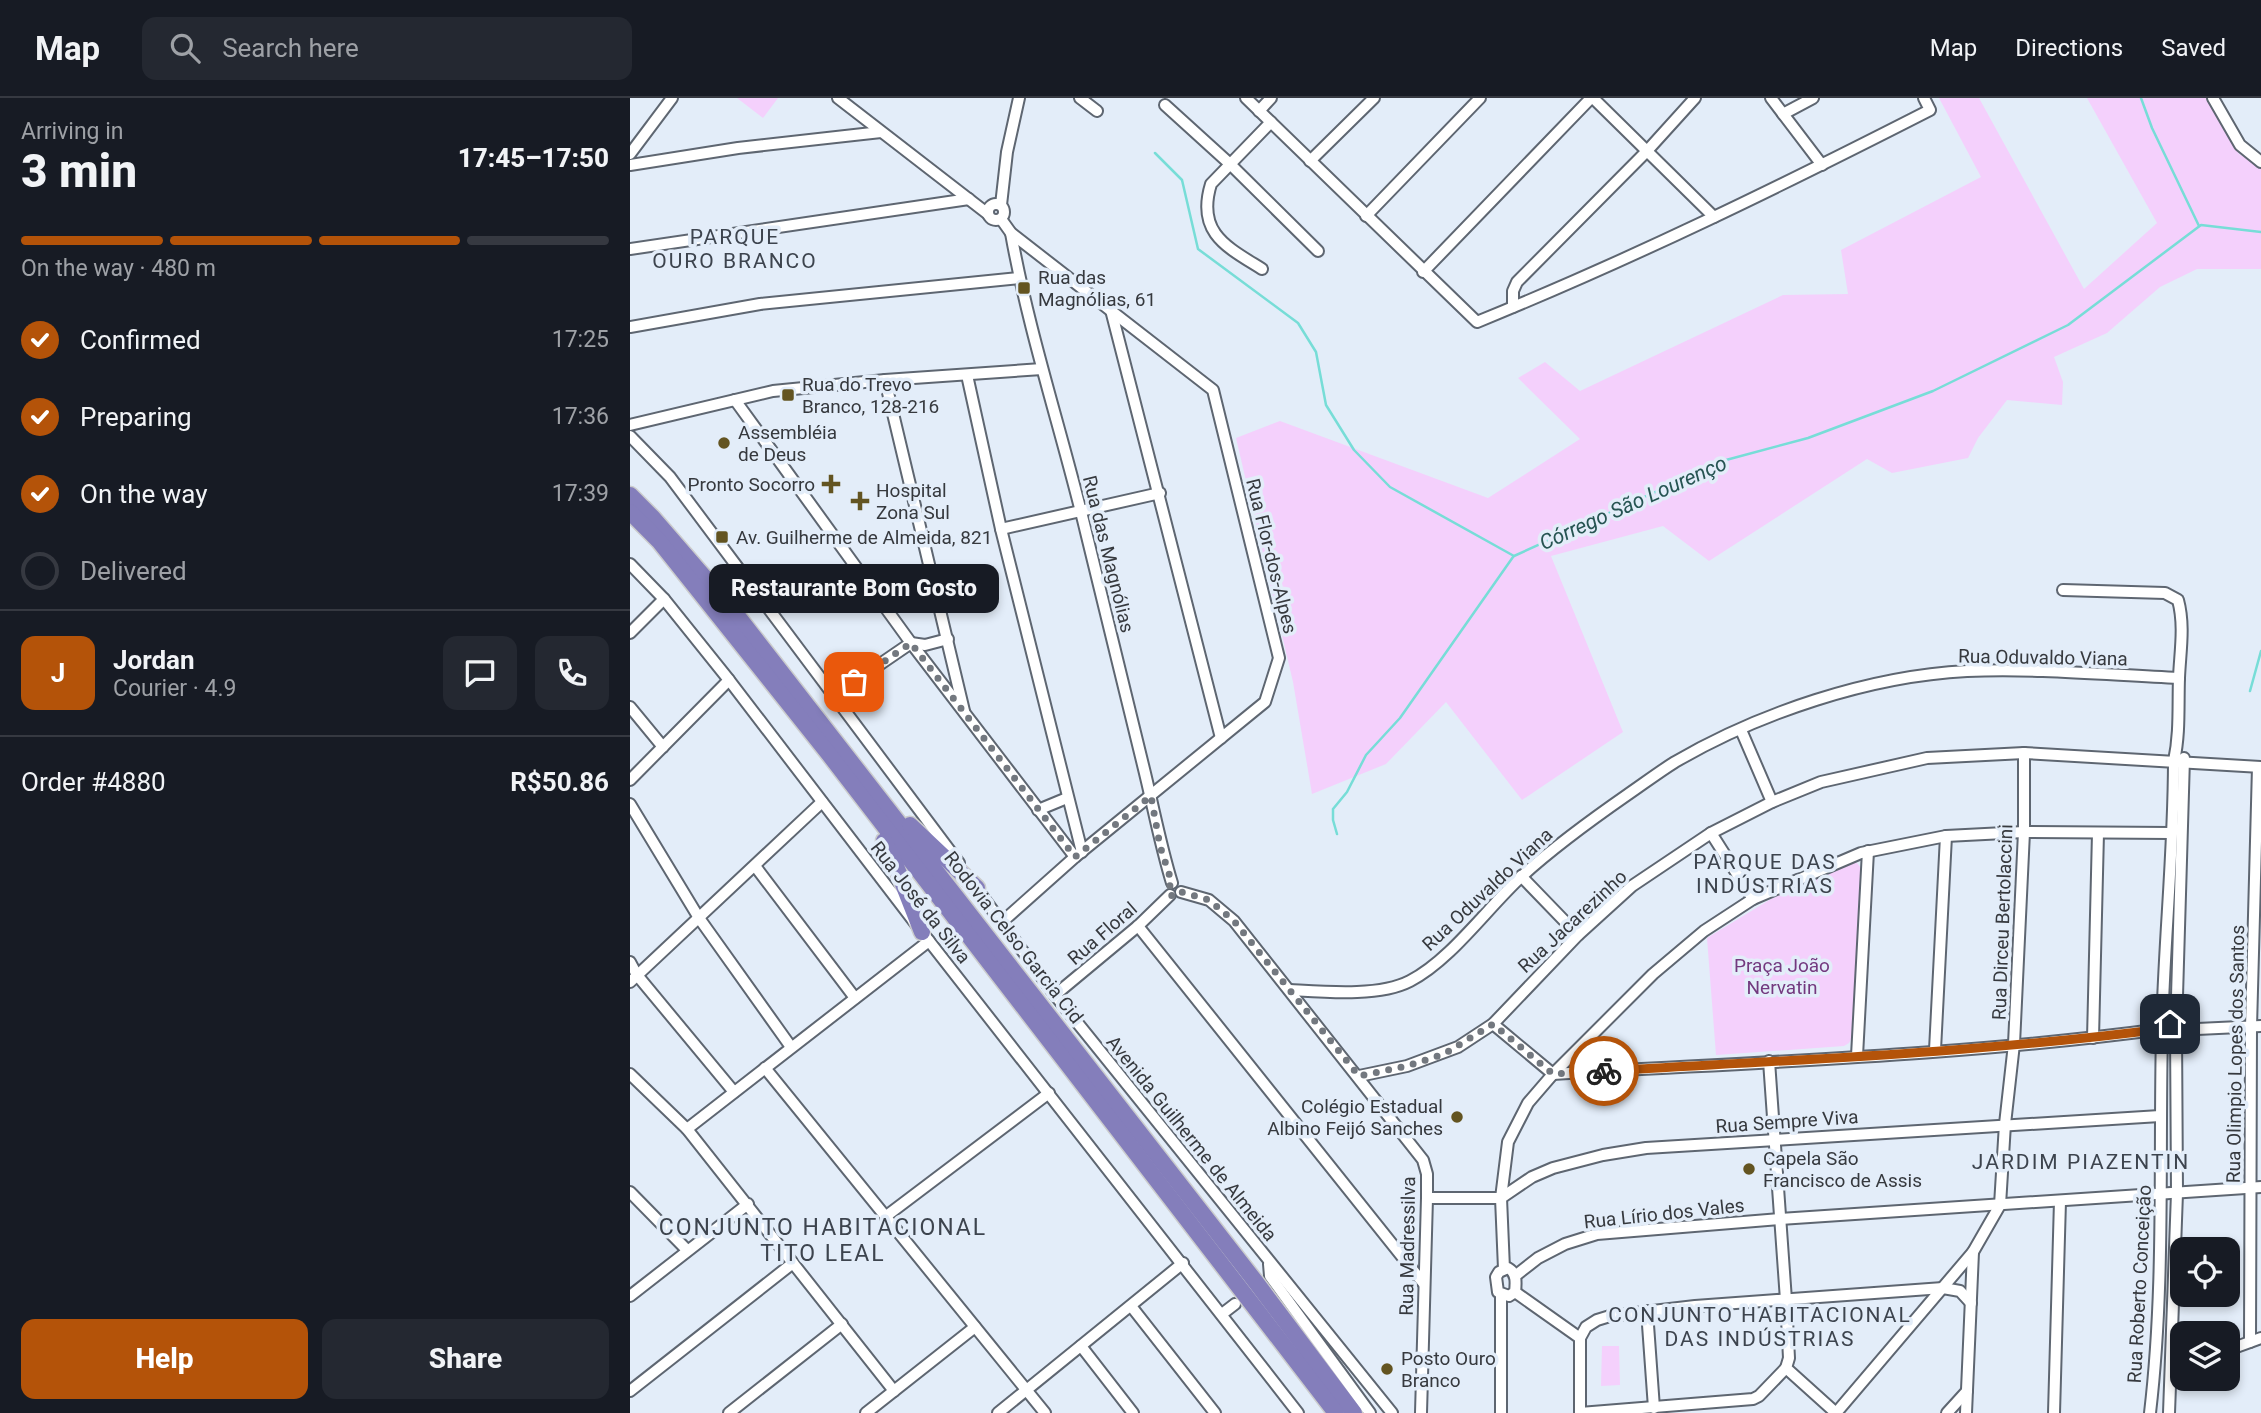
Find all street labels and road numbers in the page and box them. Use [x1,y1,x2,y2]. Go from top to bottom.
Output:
street label: Rua das Magnólias [1078,473,1139,635]
street label: Rua Flor-dos-Alpes [1241,476,1302,636]
street label: Rua Oduvaldo Viana [1958,645,2128,670]
street label: Rua Oduvaldo Viana [1417,823,1557,956]
street label: Rua Dirceu Bertolaccini [1988,824,2017,1020]
street label: Rua José da Silva [866,837,975,968]
street label: Rodovia Celso Garcia Cid [939,847,1088,1028]
street label: Rua Jacarezinho [1513,865,1632,978]
street label: Rua Floral [1063,897,1142,970]
street label: Rua Olimpio Lopes dos Santos [2222,925,2249,1183]
street label: Avenida Guilherme de Almeida [1101,1031,1282,1246]
street label: Rua Sempre Viva [1715,1105,1859,1138]
street label: Rua Madressilva [1395,1176,1420,1316]
street label: Rua Roberto Conceição [2123,1184,2156,1384]
street label: Rua Lírio dos Vales [1583,1194,1745,1233]

